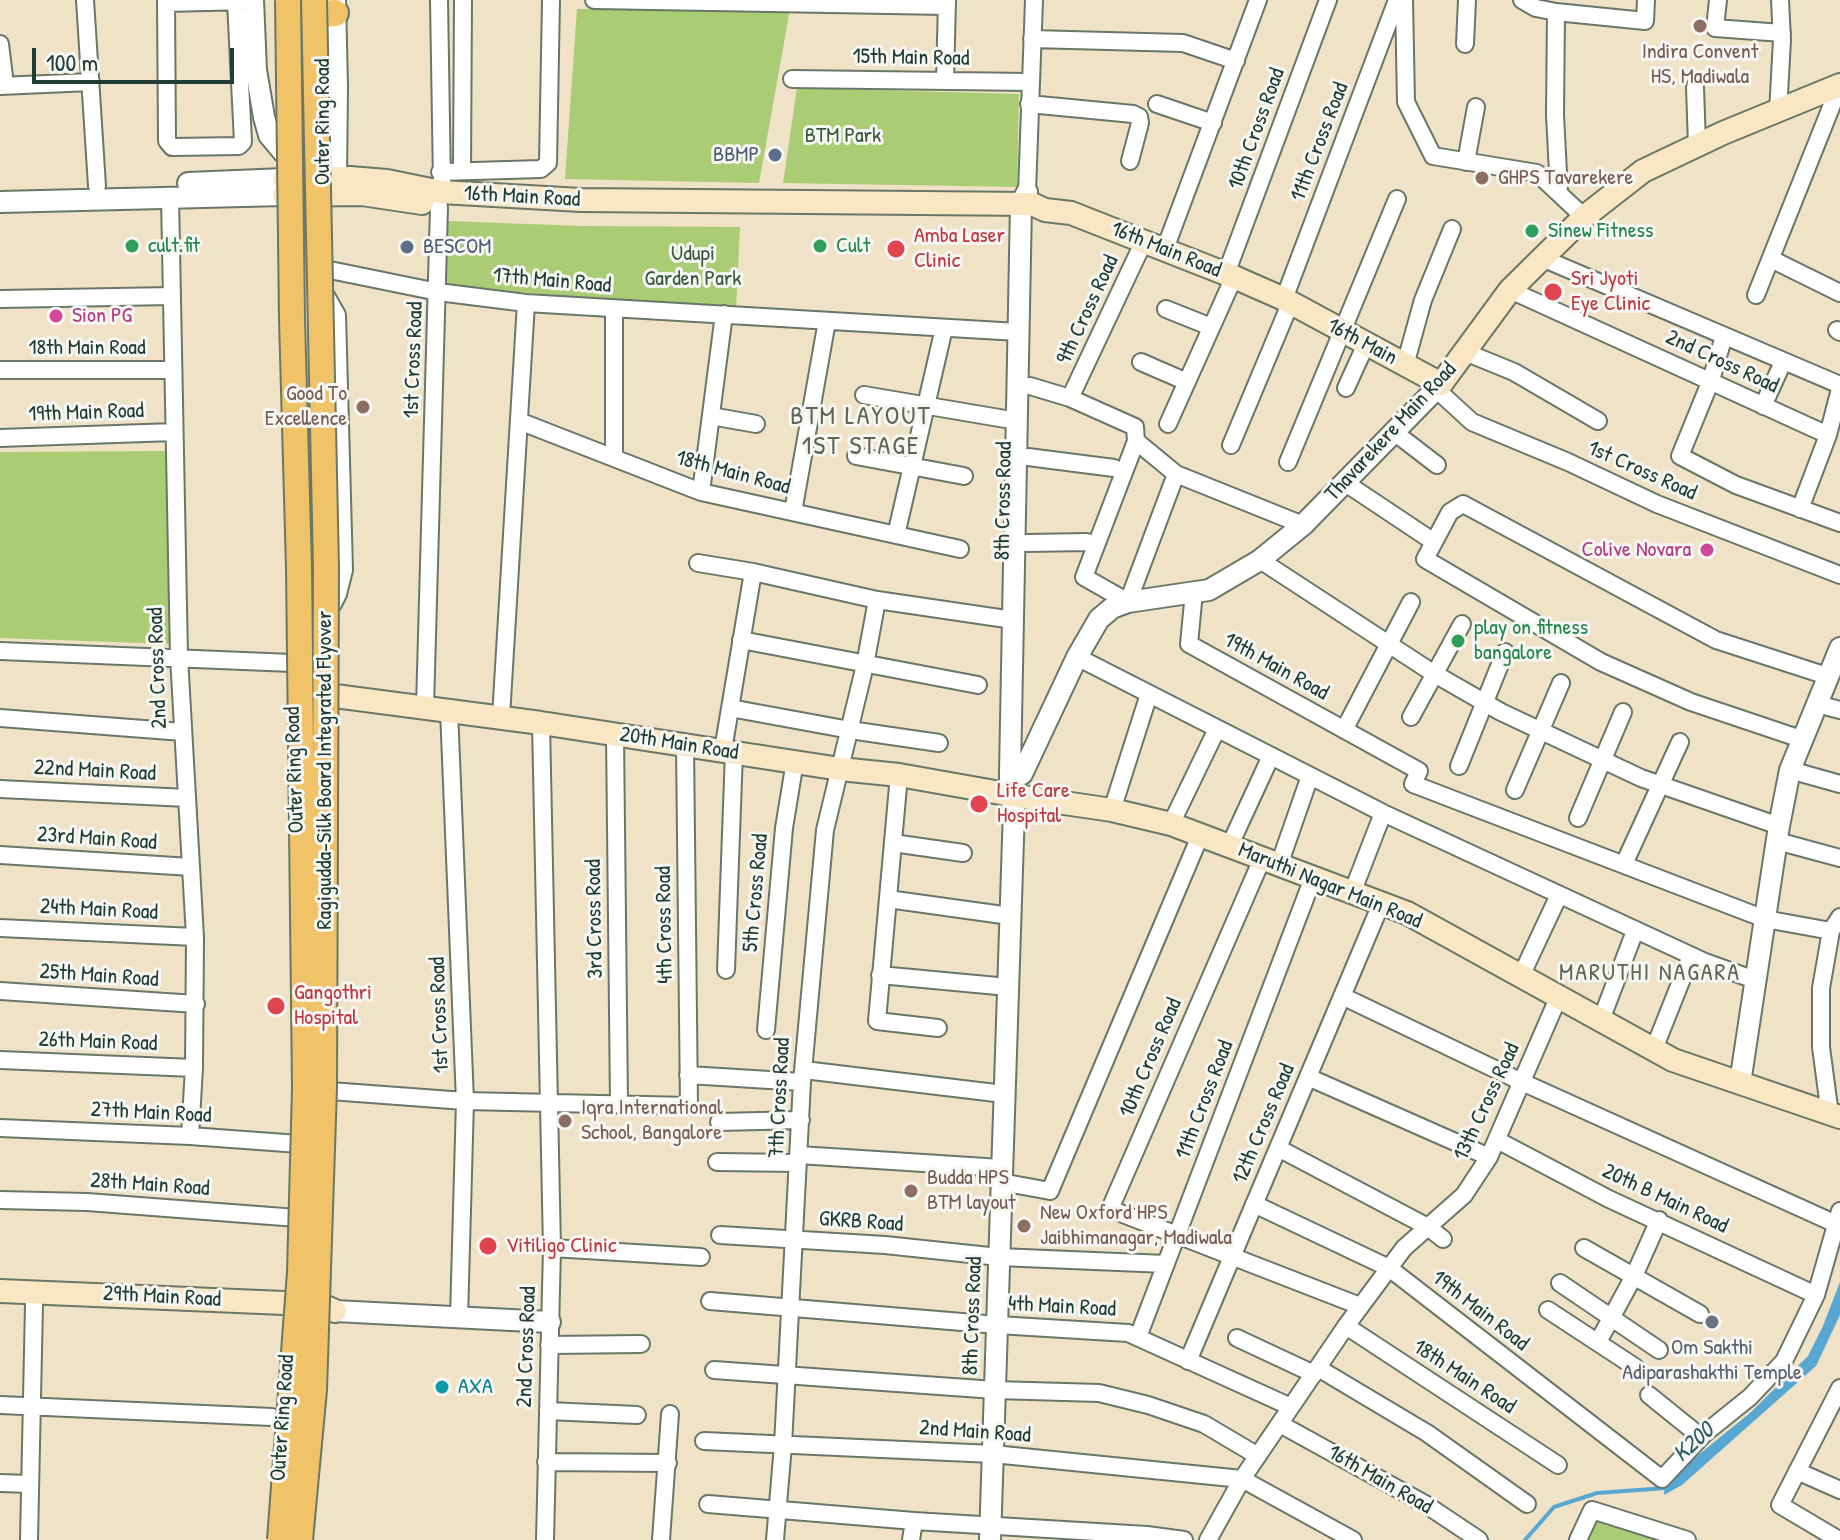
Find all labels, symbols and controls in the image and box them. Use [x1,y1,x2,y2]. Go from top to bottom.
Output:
marker: Indira Convent HS, Madiwala [1691,17,1709,35]
scale bar [36,32,238,82]
place label: Indira Convent HS, Madiwala [1642,39,1758,90]
street label: 15th Main Road [852,44,970,72]
text: 100 m [46,46,98,78]
street label: Outer Ring Road [310,59,336,185]
street label: 10th Cross Road [1223,65,1291,193]
street label: 11th Cross Road [1285,79,1355,205]
park label: BTM Park [805,123,881,149]
place label: BBMP [713,142,759,168]
marker: BBMP [766,146,784,164]
place label: GHPS Tavarekere [1498,165,1633,191]
marker: GHPS Tavarekere [1473,169,1491,187]
street label: 16th Main Road [463,181,581,213]
street label: 16th Main Road [1107,216,1225,284]
place label: Sinew Fitness [1548,218,1653,244]
marker: Sinew Fitness [1523,222,1541,240]
place label: Amba Laser Clinic [914,223,1005,274]
place label: cult.fit [148,233,200,259]
place label: Cult [836,233,870,259]
place label: BESCOM [423,234,491,260]
marker: cult.fit [123,237,141,255]
marker: Cult [811,237,829,255]
marker: BESCOM [398,238,416,256]
marker: Amba Laser Clinic [885,238,907,260]
park label: Udupi Garden Park [645,241,741,292]
street label: 9th Cross Road [1051,251,1125,369]
street label: 17th Main Road [492,263,612,299]
place label: Sri Jyoti Eye Clinic [1571,266,1650,318]
marker: Sri Jyoti Eye Clinic [1542,281,1564,303]
street label: 1st Cross Road [399,301,429,419]
place label: Sion PG [72,303,132,329]
marker: Sion PG [47,307,65,325]
street label: 16th Main [1323,313,1401,371]
street label: 2nd Cross Road [1661,324,1783,400]
street label: 18th Main Road [28,335,146,361]
street label: Thavarekere Main Road [1320,357,1462,507]
place label: Good To Excellence [265,381,347,432]
street label: 19th Main Road [28,398,144,428]
marker: Good To Excellence [354,398,372,416]
district label: BTM LAYOUT 1ST STAGE [790,401,932,462]
street label: 1st Cross Road [1583,435,1701,507]
street label: 8th Cross Road [990,441,1018,561]
street label: 18th Main Road [673,445,793,501]
place label: Colive Novara [1582,537,1691,563]
marker: Colive Novara [1698,541,1716,559]
street label: 2nd Cross Road [143,607,173,729]
street label: Ragigudda-Silk Board Integrated Flyover [312,611,338,929]
place label: play on fitness bangalore [1474,615,1588,666]
street label: 19th Main Road [1219,627,1333,707]
marker: play on fitness bangalore [1449,632,1467,650]
street label: Outer Ring Road [280,706,310,834]
street label: 20th Main Road [618,722,740,766]
street label: 22nd Main Road [33,755,157,787]
place label: Life Care Hospital [997,778,1070,830]
marker: Life Care Hospital [968,793,990,815]
street label: 23rd Main Road [36,822,158,856]
street label: 5th Cross Road [738,833,774,953]
street label: Maruthi Nagar Main Road [1234,837,1426,935]
street label: 3rd Cross Road [581,859,609,979]
street label: 4th Cross Road [651,866,679,984]
street label: 24th Main Road [39,894,159,926]
street label: 1st Cross Road [425,956,455,1074]
street label: 25th Main Road [39,959,159,993]
district label: MARUTHI NAGARA [1559,960,1741,988]
place label: Gangothri Hospital [294,980,372,1032]
street label: 10th Cross Road [1114,994,1188,1122]
marker: Gangothri Hospital [265,995,287,1017]
street label: 26th Main Road [38,1027,158,1057]
street label: 7th Cross Road [764,1037,796,1159]
street label: 11th Cross Road [1170,1037,1240,1163]
street label: 13th Cross Road [1448,1039,1526,1165]
street label: 12th Cross Road [1227,1060,1301,1188]
place label: Iqra International School, Bangalore [581,1095,723,1146]
street label: 27th Main Road [90,1097,212,1129]
marker: Iqra International School, Bangalore [556,1112,574,1130]
street label: 20th B Main Road [1598,1158,1732,1240]
place label: Budda HPS BTM layout [927,1165,1016,1216]
street label: 28th Main Road [90,1168,210,1202]
marker: Budda HPS BTM layout [902,1182,920,1200]
place label: New Oxford HPS Jaibhimanagar, Madiwala [1040,1200,1232,1252]
street label: GKRB Road [818,1206,904,1238]
marker: New Oxford HPS Jaibhimanagar, Madiwala [1015,1217,1033,1235]
place label: Vitiligo Clinic [506,1233,617,1259]
marker: Vitiligo Clinic [477,1235,499,1257]
street label: 8th Cross Road [958,1256,988,1376]
street label: 19th Main Road [1426,1265,1534,1357]
street label: 29th Main Road [102,1281,222,1313]
street label: 2nd Cross Road [512,1286,542,1408]
street label: 4th Main Road [1007,1291,1117,1323]
marker: Om Sakthi Adiparashakthi Temple [1703,1313,1721,1331]
street label: 18th Main Road [1408,1334,1520,1420]
place label: Om Sakthi Adiparashakthi Temple [1622,1335,1802,1386]
street label: Outer Ring Road [265,1354,301,1482]
place label: AXA [458,1374,493,1400]
marker: AXA [433,1378,451,1396]
street label: 2nd Main Road [918,1415,1032,1449]
water label: K200 [1668,1417,1720,1469]
street label: 16th Main Road [1323,1439,1437,1521]

